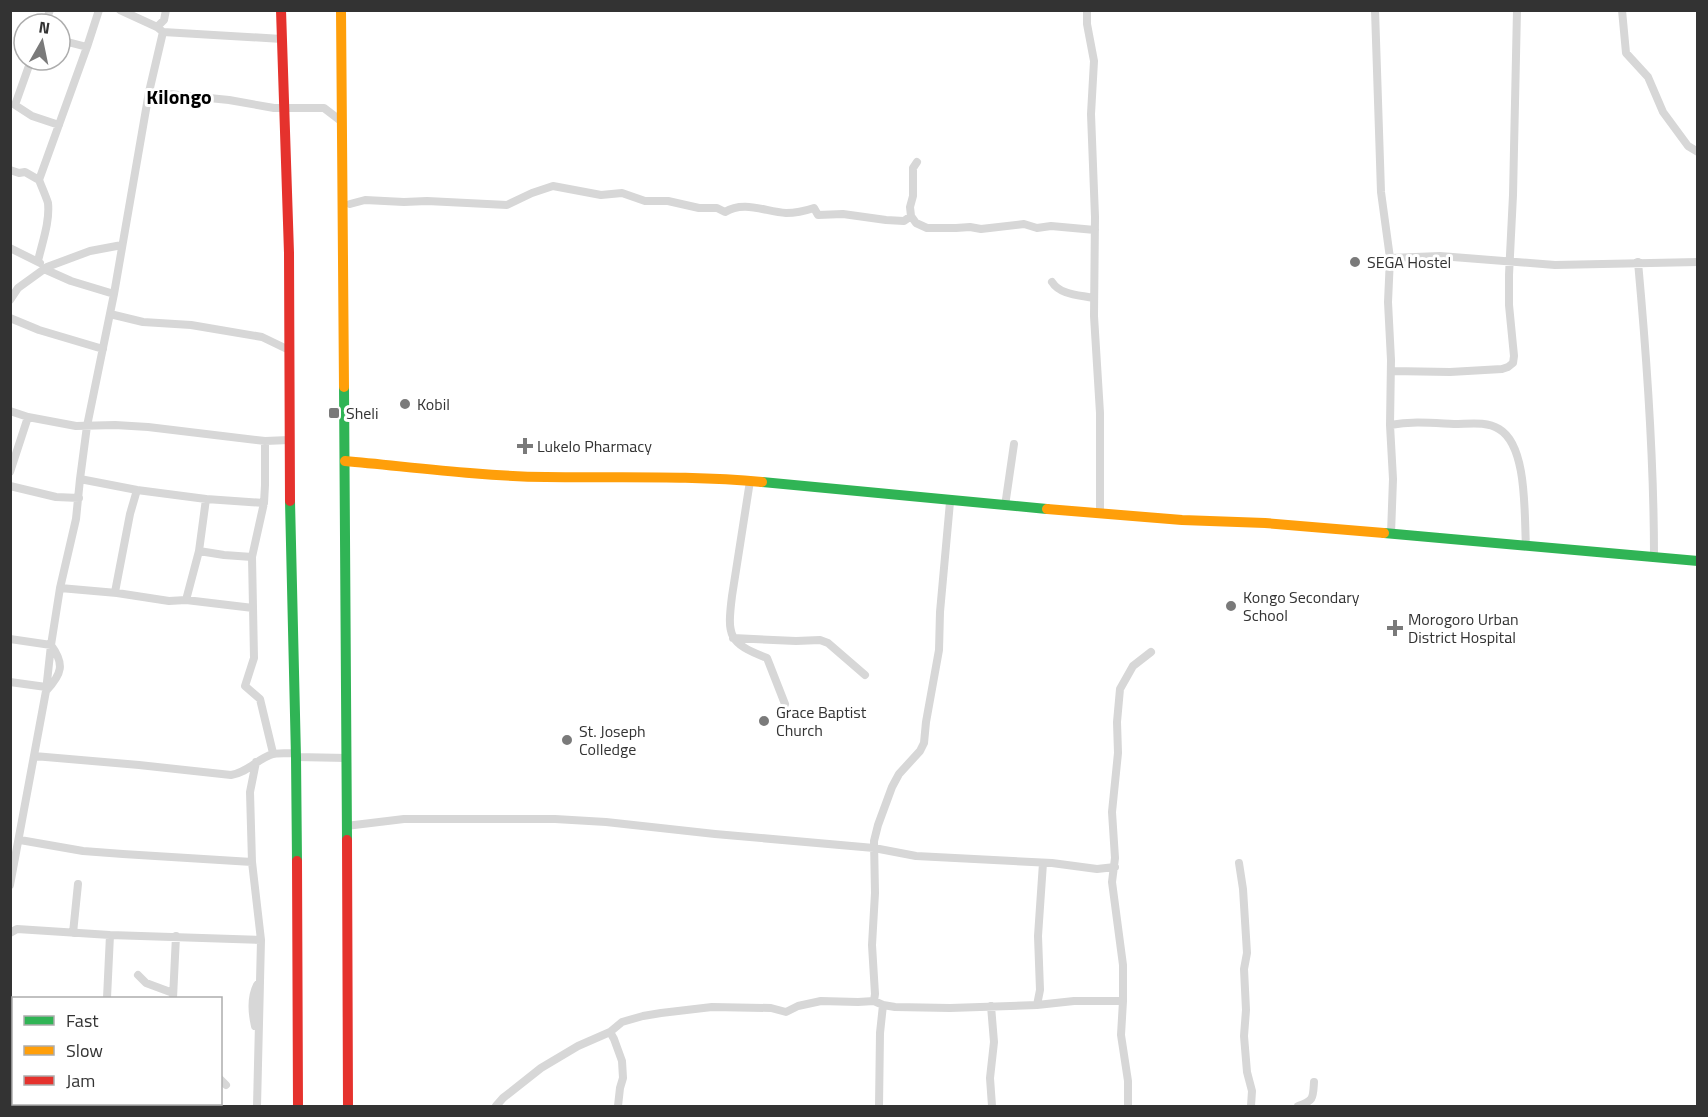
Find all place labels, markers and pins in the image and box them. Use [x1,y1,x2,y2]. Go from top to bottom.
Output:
place label: SEGA Hostel [1367,250,1451,274]
marker: SEGA Hostel [1348,255,1362,269]
place label: Kobil [417,392,450,416]
marker: Kobil [398,397,412,411]
place label: Sheli [346,401,379,425]
marker: Sheli [327,406,341,420]
place label: Lukelo Pharmacy [537,434,652,458]
marker: Lukelo Pharmacy [518,439,532,453]
place label: Kongo Secondary School [1243,585,1360,627]
marker: Kongo Secondary School [1224,599,1238,613]
place label: Morogoro Urban District Hospital [1408,607,1519,649]
marker: Morogoro Urban District Hospital [1386,619,1404,637]
place label: Grace Baptist Church [776,700,867,742]
marker: Grace Baptist Church [757,714,771,728]
place label: St. Joseph Colledge [579,719,646,761]
marker: St. Joseph Colledge [560,733,574,747]

